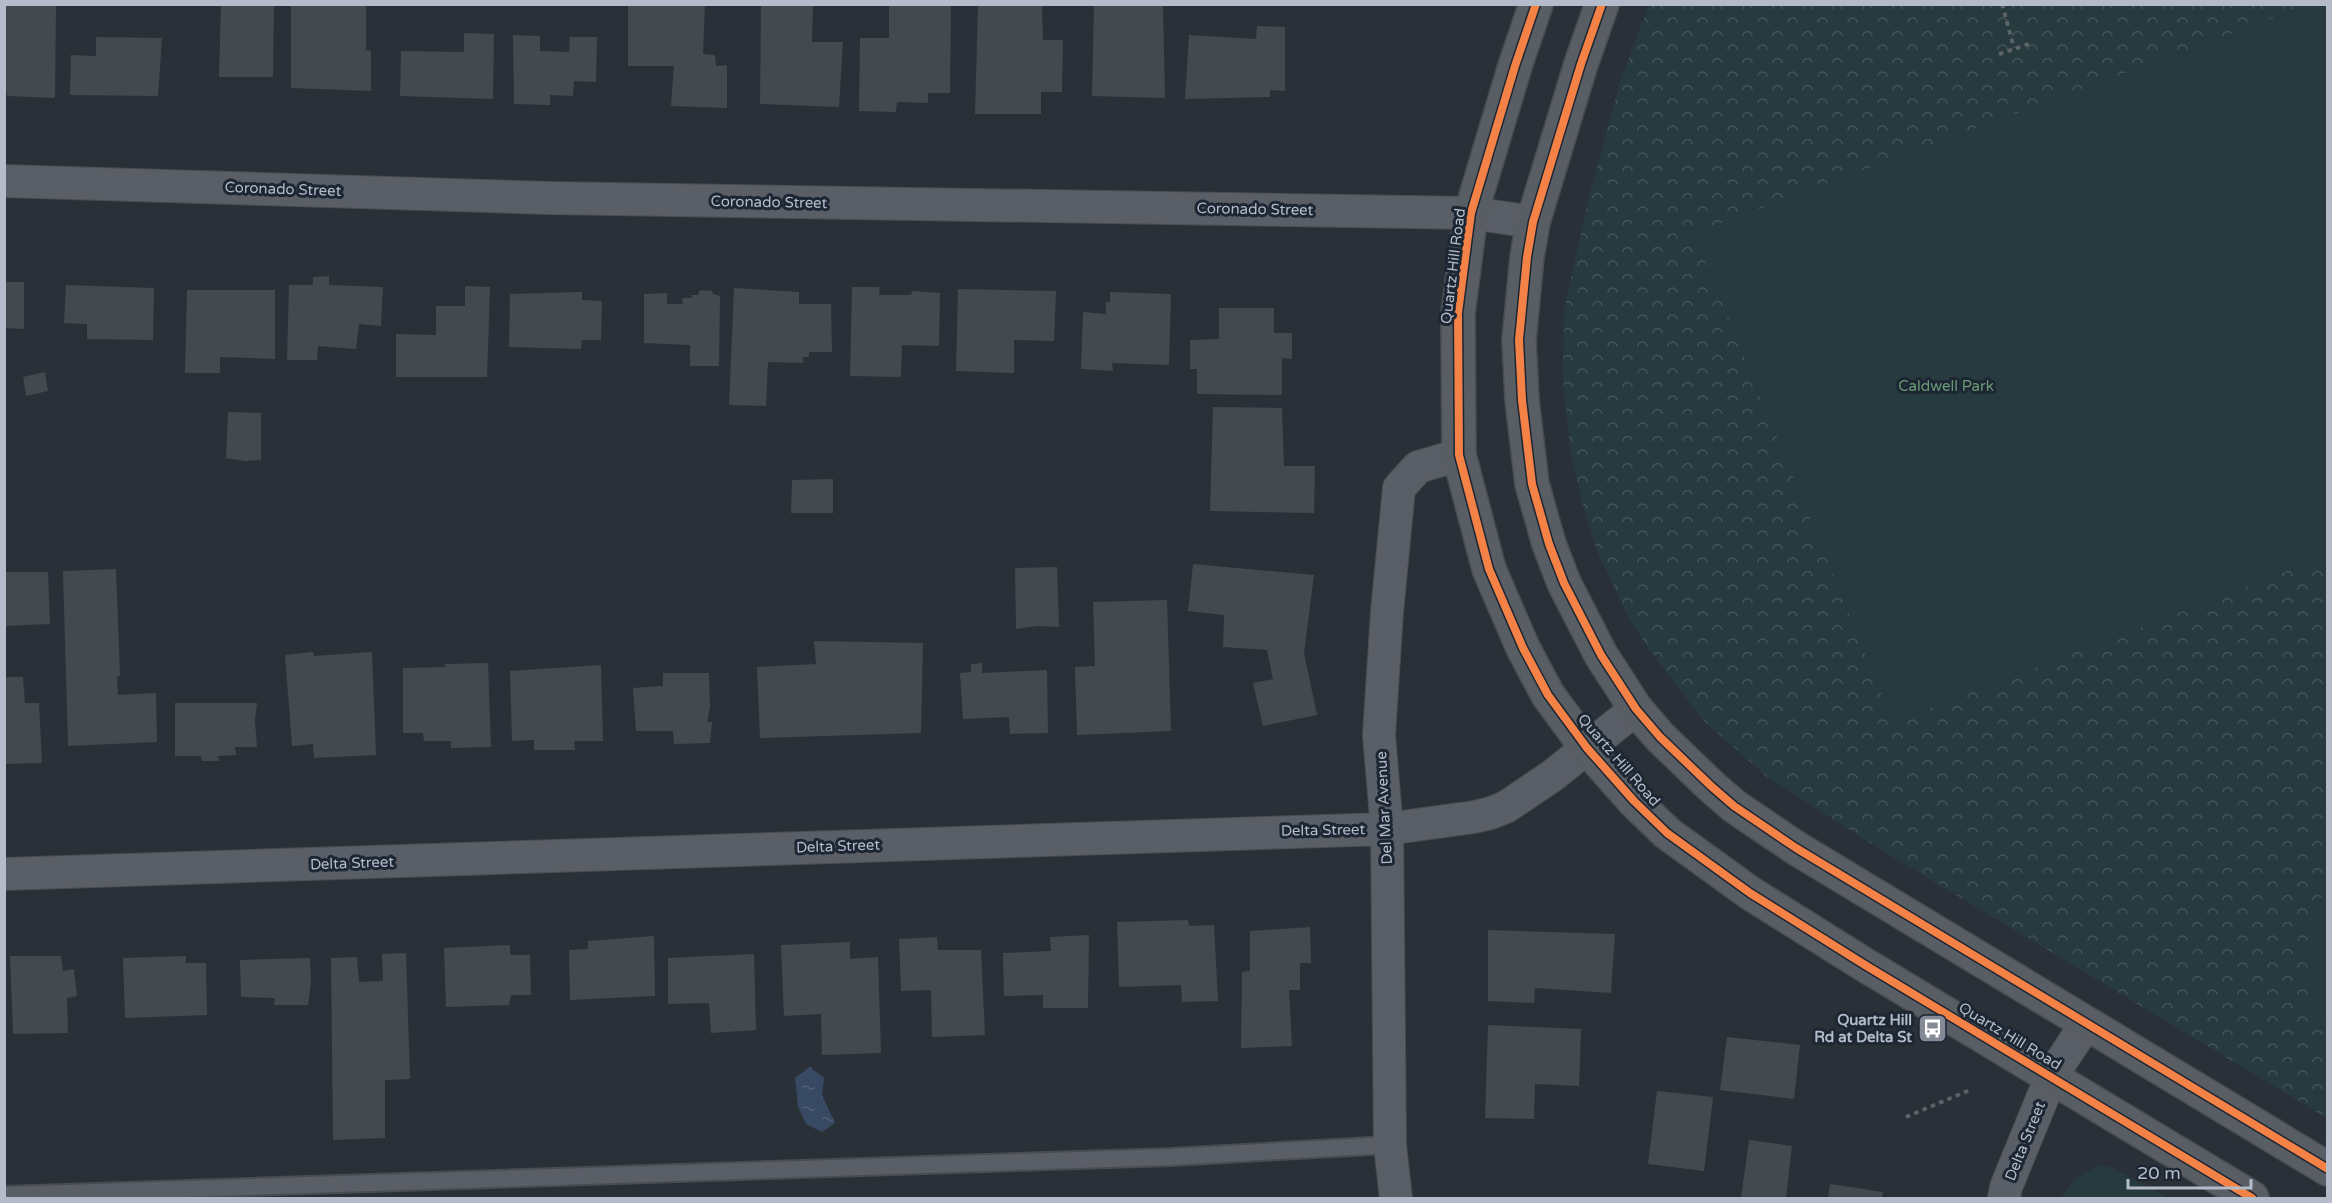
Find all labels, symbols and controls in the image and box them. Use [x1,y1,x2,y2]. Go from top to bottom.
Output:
street label: Coronado Street [224,178,342,200]
street label: Coronado Street [710,192,828,212]
street label: Coronado Street [1196,199,1314,219]
street label: Quartz Hill Road [1437,207,1469,325]
park label: Caldwell Park [1898,377,1994,395]
street label: Quartz Hill Road [1574,710,1664,810]
street label: Del Mar Avenue [1372,751,1396,865]
street label: Delta Street [1281,820,1365,840]
street label: Delta Street [796,836,881,856]
street label: Delta Street [310,853,395,873]
street label: Quartz Hill Road [1955,998,2065,1074]
place label: Quartz Hill Rd at Delta St [1814,1011,1912,1046]
bus stop icon: Quartz Hill Rd at Delta St [1917,1013,1949,1045]
street label: Delta Street [2001,1098,2049,1183]
scale bar [2128,1152,2251,1190]
text: 20 m [2137,1162,2181,1184]

